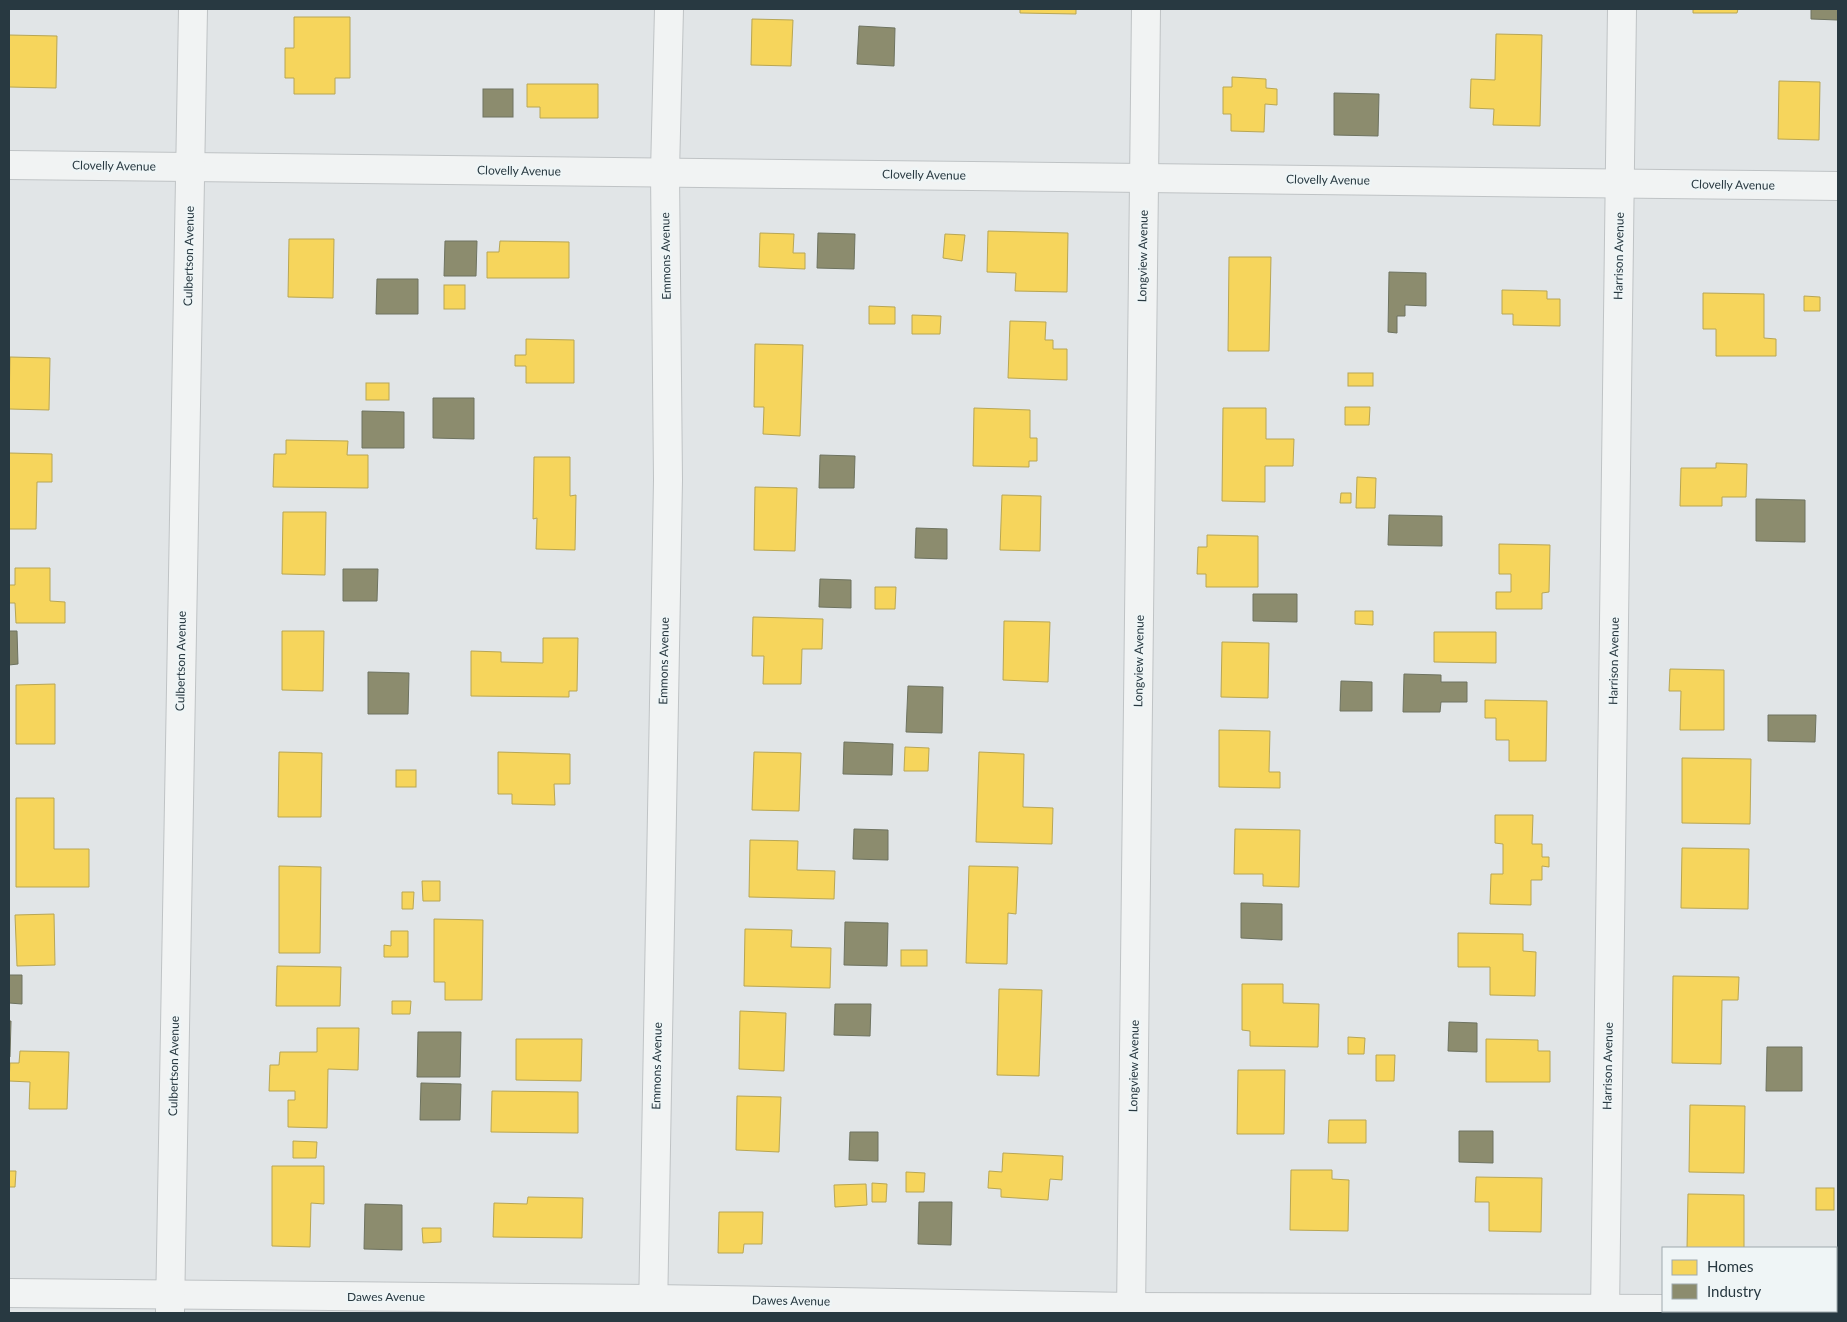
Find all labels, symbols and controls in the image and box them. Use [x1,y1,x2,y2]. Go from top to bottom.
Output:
street label: Clovelly Avenue [72,157,156,174]
street label: Clovelly Avenue [477,162,561,179]
street label: Clovelly Avenue [882,166,966,183]
street label: Clovelly Avenue [1286,171,1370,188]
street label: Clovelly Avenue [1691,176,1775,193]
street label: Culbertson Avenue [180,206,197,306]
street label: Longview Avenue [1134,210,1151,302]
street label: Emmons Avenue [657,212,674,300]
street label: Harrison Avenue [1610,212,1627,300]
street label: Culbertson Avenue [172,611,189,711]
street label: Longview Avenue [1130,615,1147,707]
street label: Emmons Avenue [655,617,672,705]
street label: Harrison Avenue [1605,617,1622,705]
street label: Culbertson Avenue [165,1016,182,1116]
street label: Longview Avenue [1125,1020,1142,1112]
street label: Emmons Avenue [648,1022,665,1110]
street label: Harrison Avenue [1599,1022,1616,1110]
legend [1662,1247,1837,1312]
text: Homes [1707,1257,1753,1275]
text: Industry [1707,1282,1762,1300]
street label: Dawes Avenue [347,1289,425,1304]
street label: Dawes Avenue [752,1292,830,1309]

